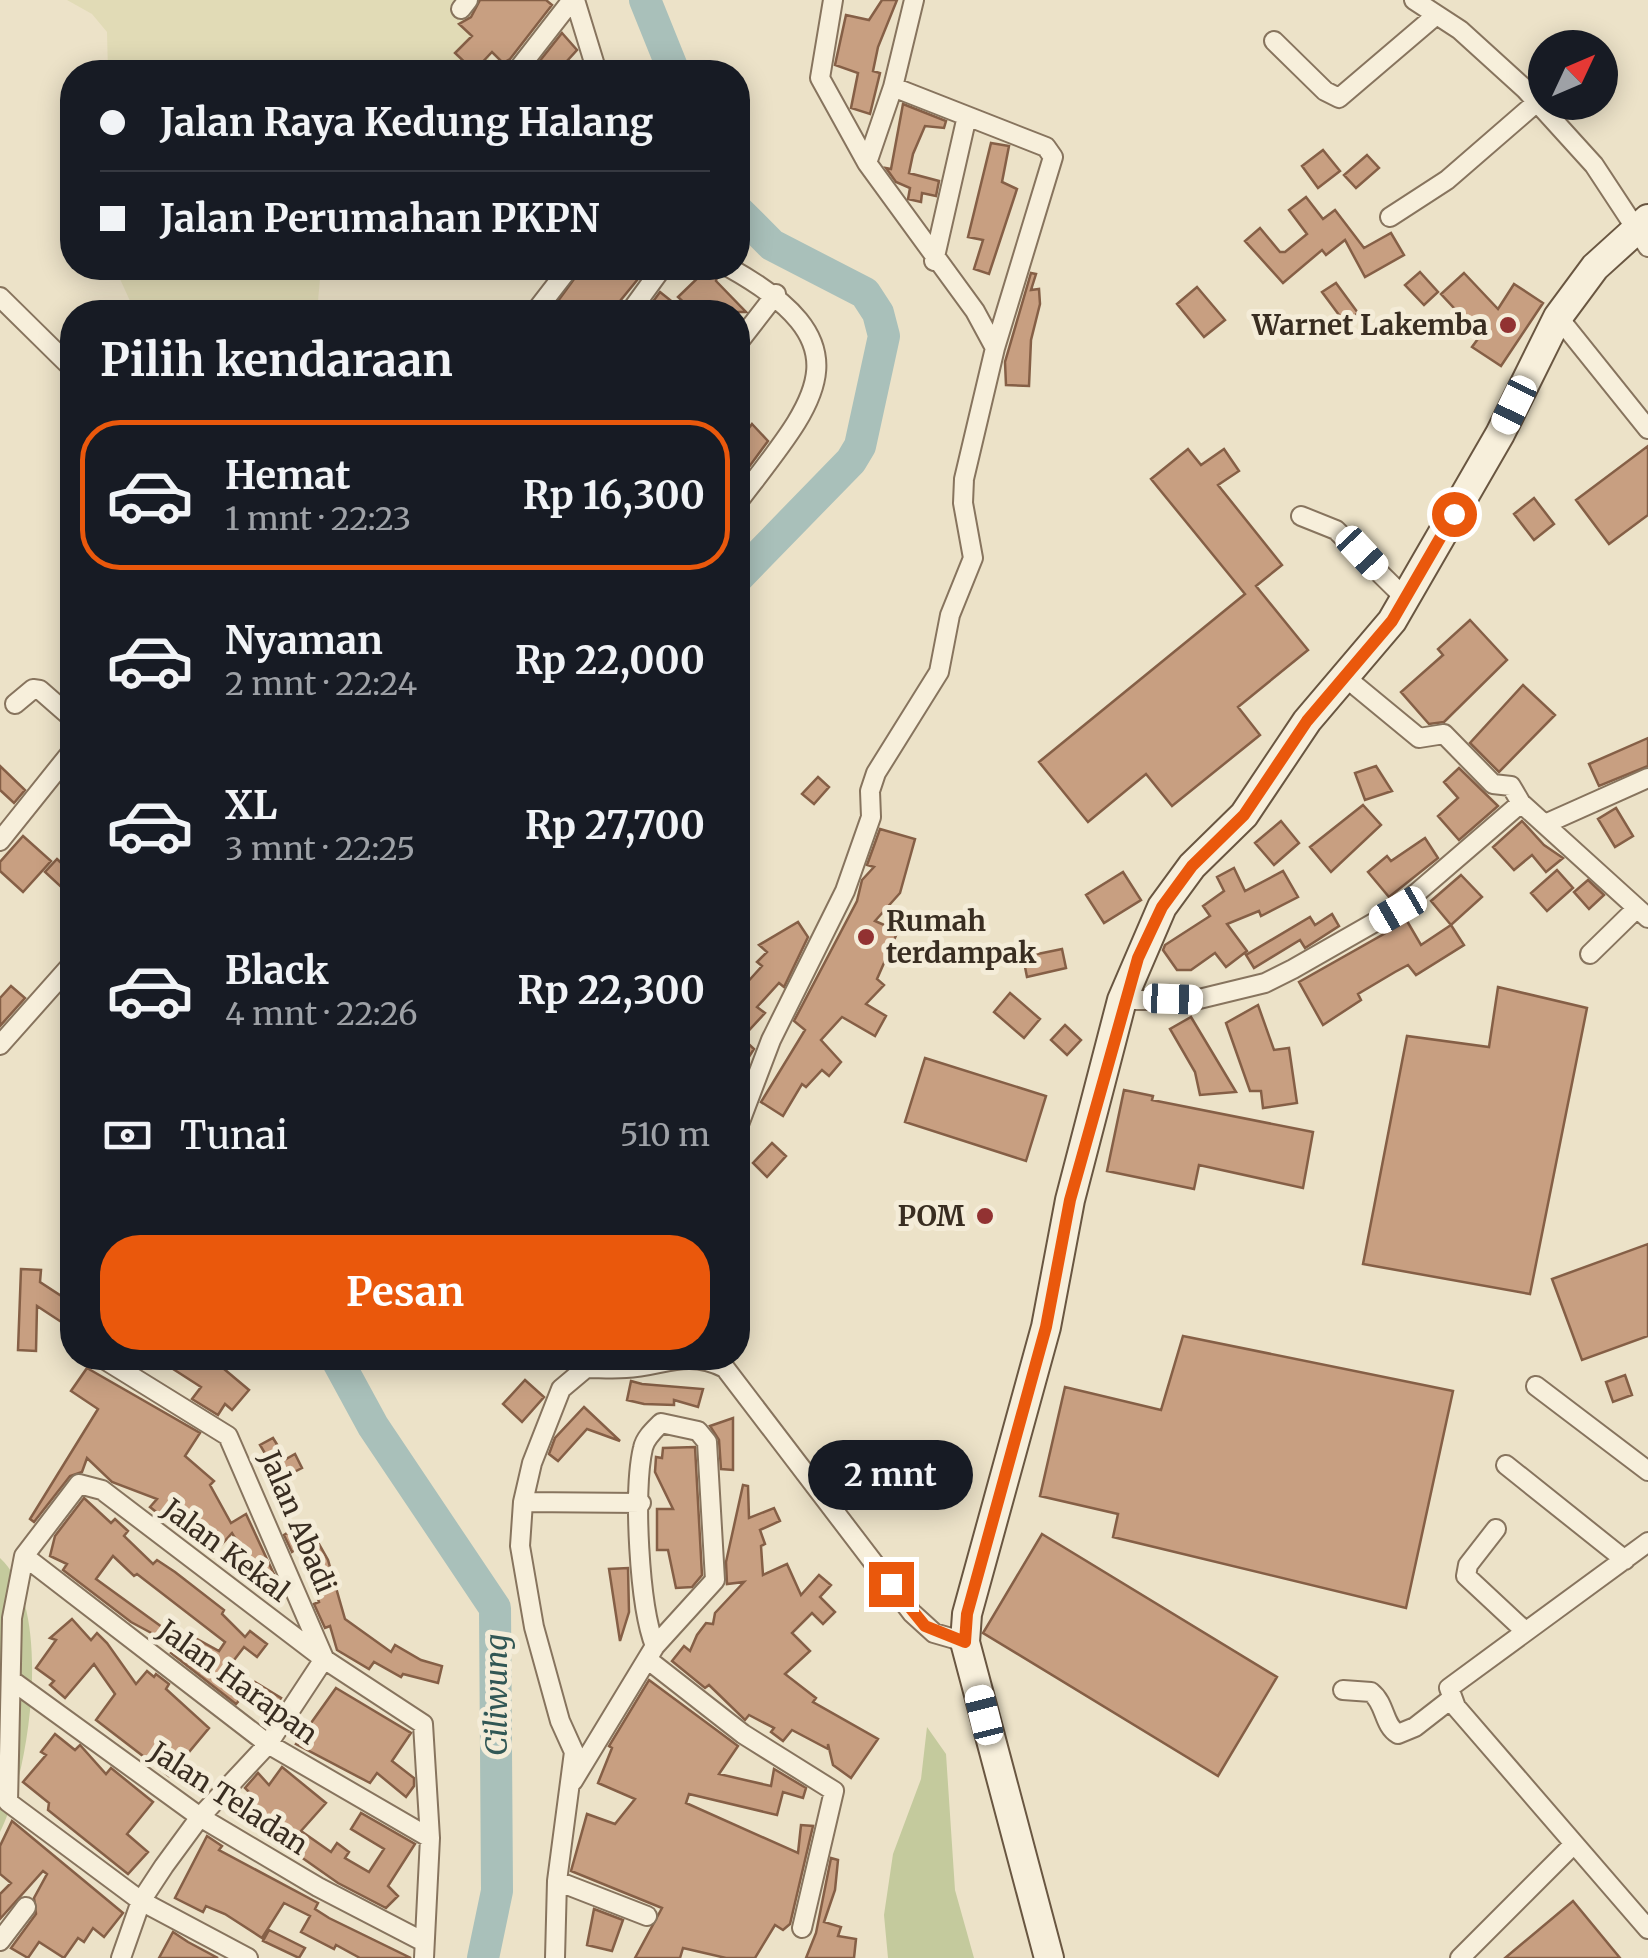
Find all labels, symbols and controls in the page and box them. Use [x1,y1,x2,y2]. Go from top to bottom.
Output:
north arrow [1528,30,1618,120]
map controls [1528,30,1618,120]
text: Jalan Raya Kedung Halang [160,99,653,146]
text: Jalan Perumahan PKPN [160,195,599,242]
place label: Warnet Lakemba [1251,307,1488,343]
marker: Warnet Lakemba [1497,314,1519,336]
text: Pilih kendaraan [100,332,453,388]
car [1487,371,1541,439]
icon: car [105,450,195,540]
text: Hemat [225,452,350,499]
text: Rp 16,300 [523,472,705,519]
route start [1432,492,1477,537]
text: 1 mnt · 22:23 [225,499,411,539]
car [1331,521,1393,585]
icon: car [105,615,195,705]
text: Nyaman [225,617,383,664]
text: Rp 22,000 [515,637,705,684]
text: 2 mnt · 22:24 [225,664,417,704]
icon: car [105,780,195,870]
text: XL [225,782,277,829]
text: Rp 27,700 [525,802,705,849]
text: 3 mnt · 22:25 [225,829,415,869]
car [1365,882,1431,938]
place label: Rumah terdampak [886,903,1037,971]
marker: Rumah terdampak [855,926,877,948]
icon: car [105,945,195,1035]
text: Black [225,947,329,994]
text: Rp 22,300 [518,967,705,1014]
car [1142,983,1204,1015]
text: 4 mnt · 22:26 [225,994,418,1034]
icon: cash [100,1108,155,1163]
text: Tunai [180,1112,288,1159]
text: 510 m [620,1115,710,1155]
place label: POM [898,1198,965,1234]
marker: POM [974,1205,996,1227]
button: Pesan [100,1235,710,1350]
callout: 2 mnt [808,1439,974,1509]
street label: Jalan Abadi [251,1444,344,1599]
text: 2 mnt [844,1455,937,1495]
street label: Jalan Kekal [155,1490,297,1610]
route end [869,1562,914,1607]
street label: Jalan Harapan [150,1611,325,1752]
water label: Ciliwung [477,1634,515,1756]
car [962,1682,1006,1748]
street label: Jalan Teladan [142,1733,315,1862]

